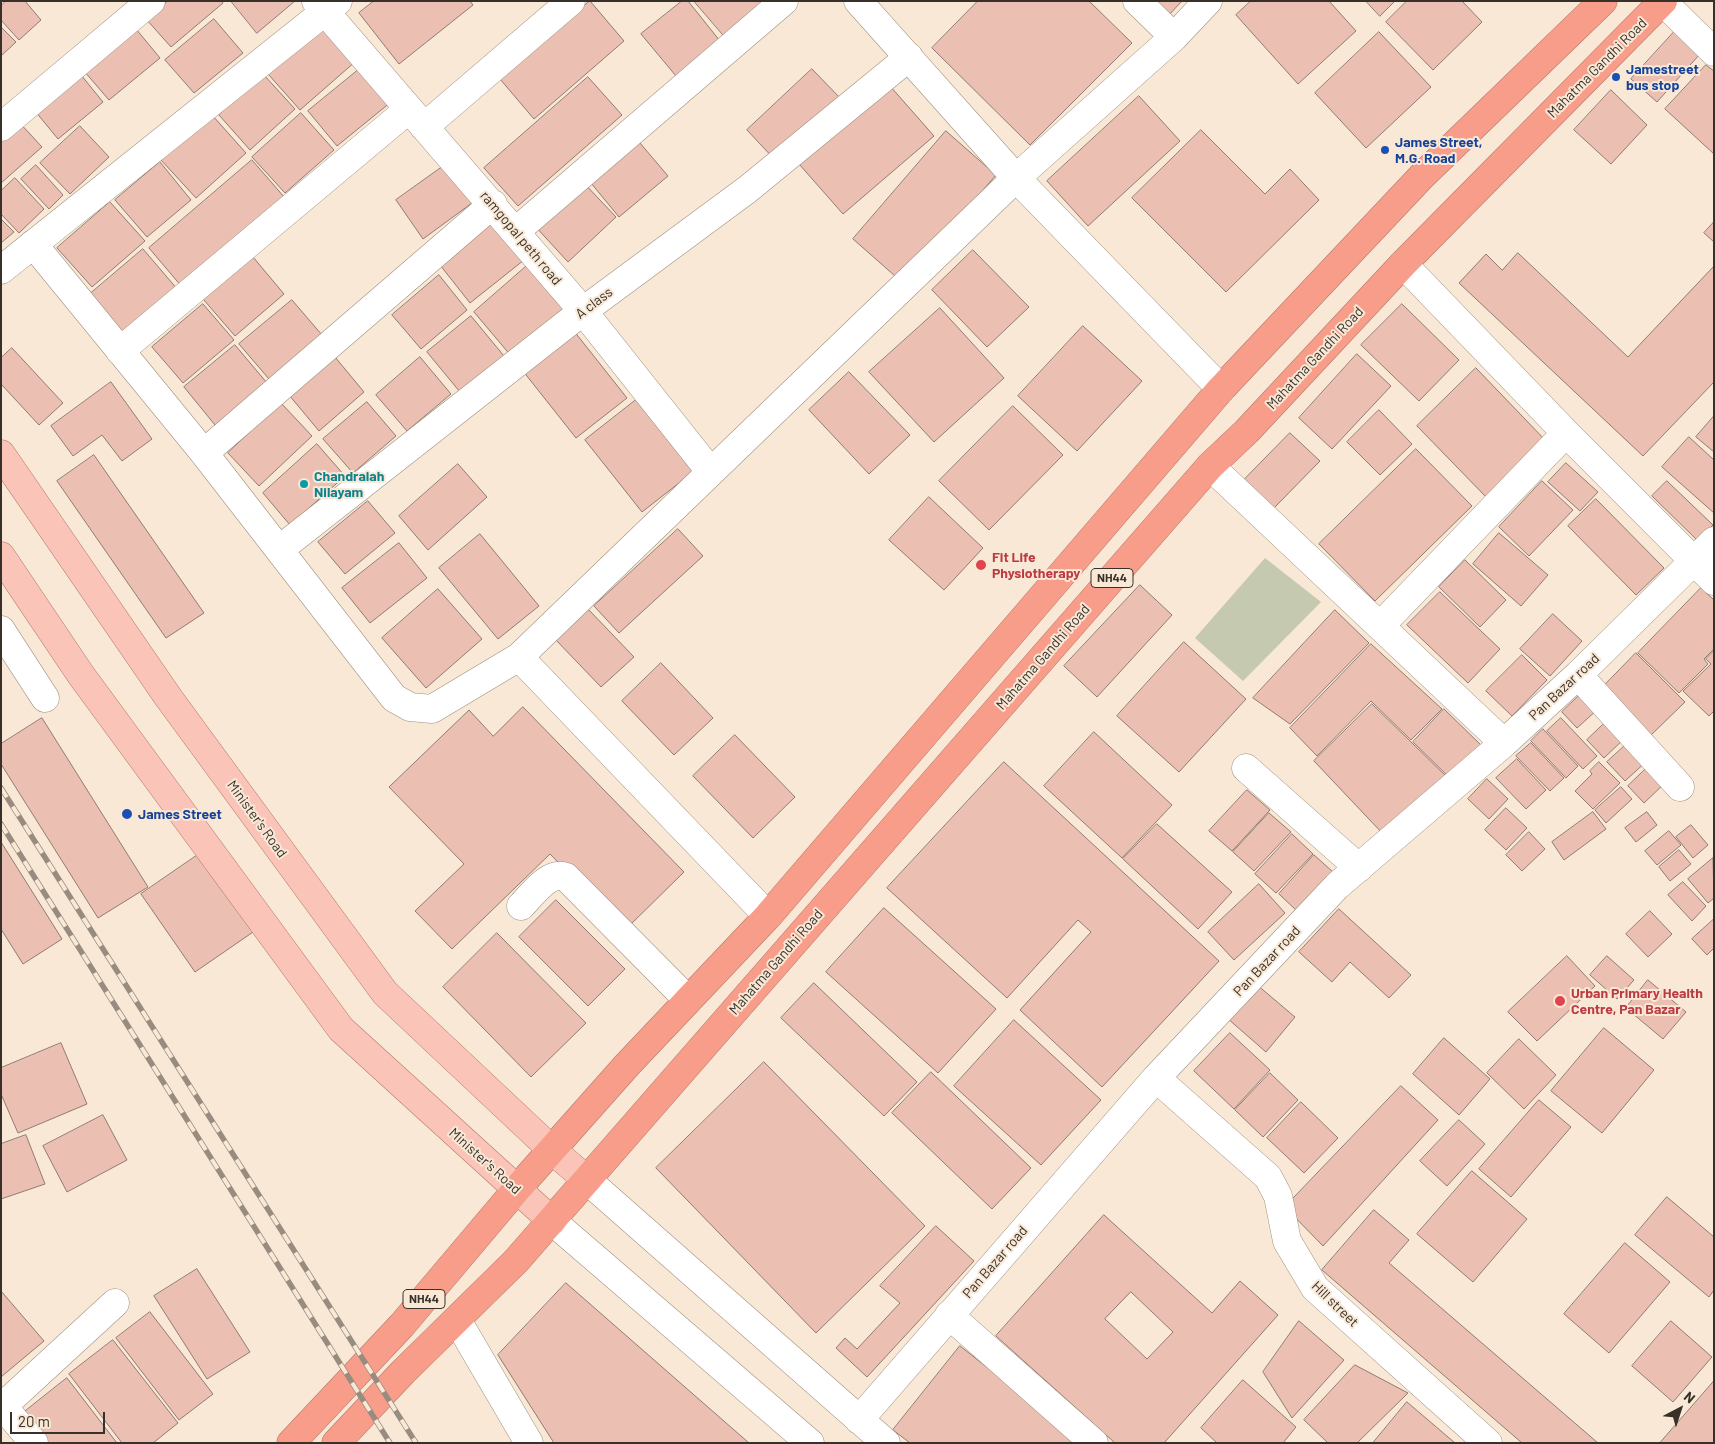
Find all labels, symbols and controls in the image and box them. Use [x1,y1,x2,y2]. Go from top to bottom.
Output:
street label: Mahatma Gandhi Road [1544,15,1650,121]
place label: Jamestreet bus stop [1626,61,1699,94]
marker: Jamestreet bus stop [1610,71,1622,83]
place label: James Street, M.G. Road [1395,134,1483,166]
marker: James Street, M.G. Road [1379,144,1391,156]
street label: ramgopal peth road [477,188,565,288]
street label: A class [572,284,616,322]
street label: Mahatma Gandhi Road [1263,303,1367,413]
place label: Chandraiah Nilayam [314,468,384,501]
marker: Chandraiah Nilayam [298,478,310,490]
place label: Fit Life Physiotherapy [992,549,1080,582]
marker: Fit Life Physiotherapy [974,558,988,572]
road number: NH44 [1091,568,1133,588]
street label: Mahatma Gandhi Road [993,601,1093,713]
street label: Pan Bazar road [1525,650,1603,724]
street label: Minister's Road [223,777,291,861]
place label: James Street [138,806,222,822]
marker: James Street [120,807,134,821]
street label: Mahatma Gandhi Road [726,906,826,1018]
street label: Pan Bazar road [1230,922,1304,1000]
place label: Urban Primary Health Centre, Pan Bazar [1571,985,1703,1018]
marker: Urban Primary Health Centre, Pan Bazar [1553,994,1567,1008]
street label: Minister's Road [445,1124,525,1198]
street label: Pan Bazar road [959,1222,1031,1302]
street label: Hill street [1308,1278,1362,1330]
road number: NH44 [403,1290,445,1308]
north arrow [1655,1384,1705,1434]
text: N [1681,1388,1699,1407]
scale bar [12,1402,108,1434]
text: 20 m [18,1412,50,1430]

